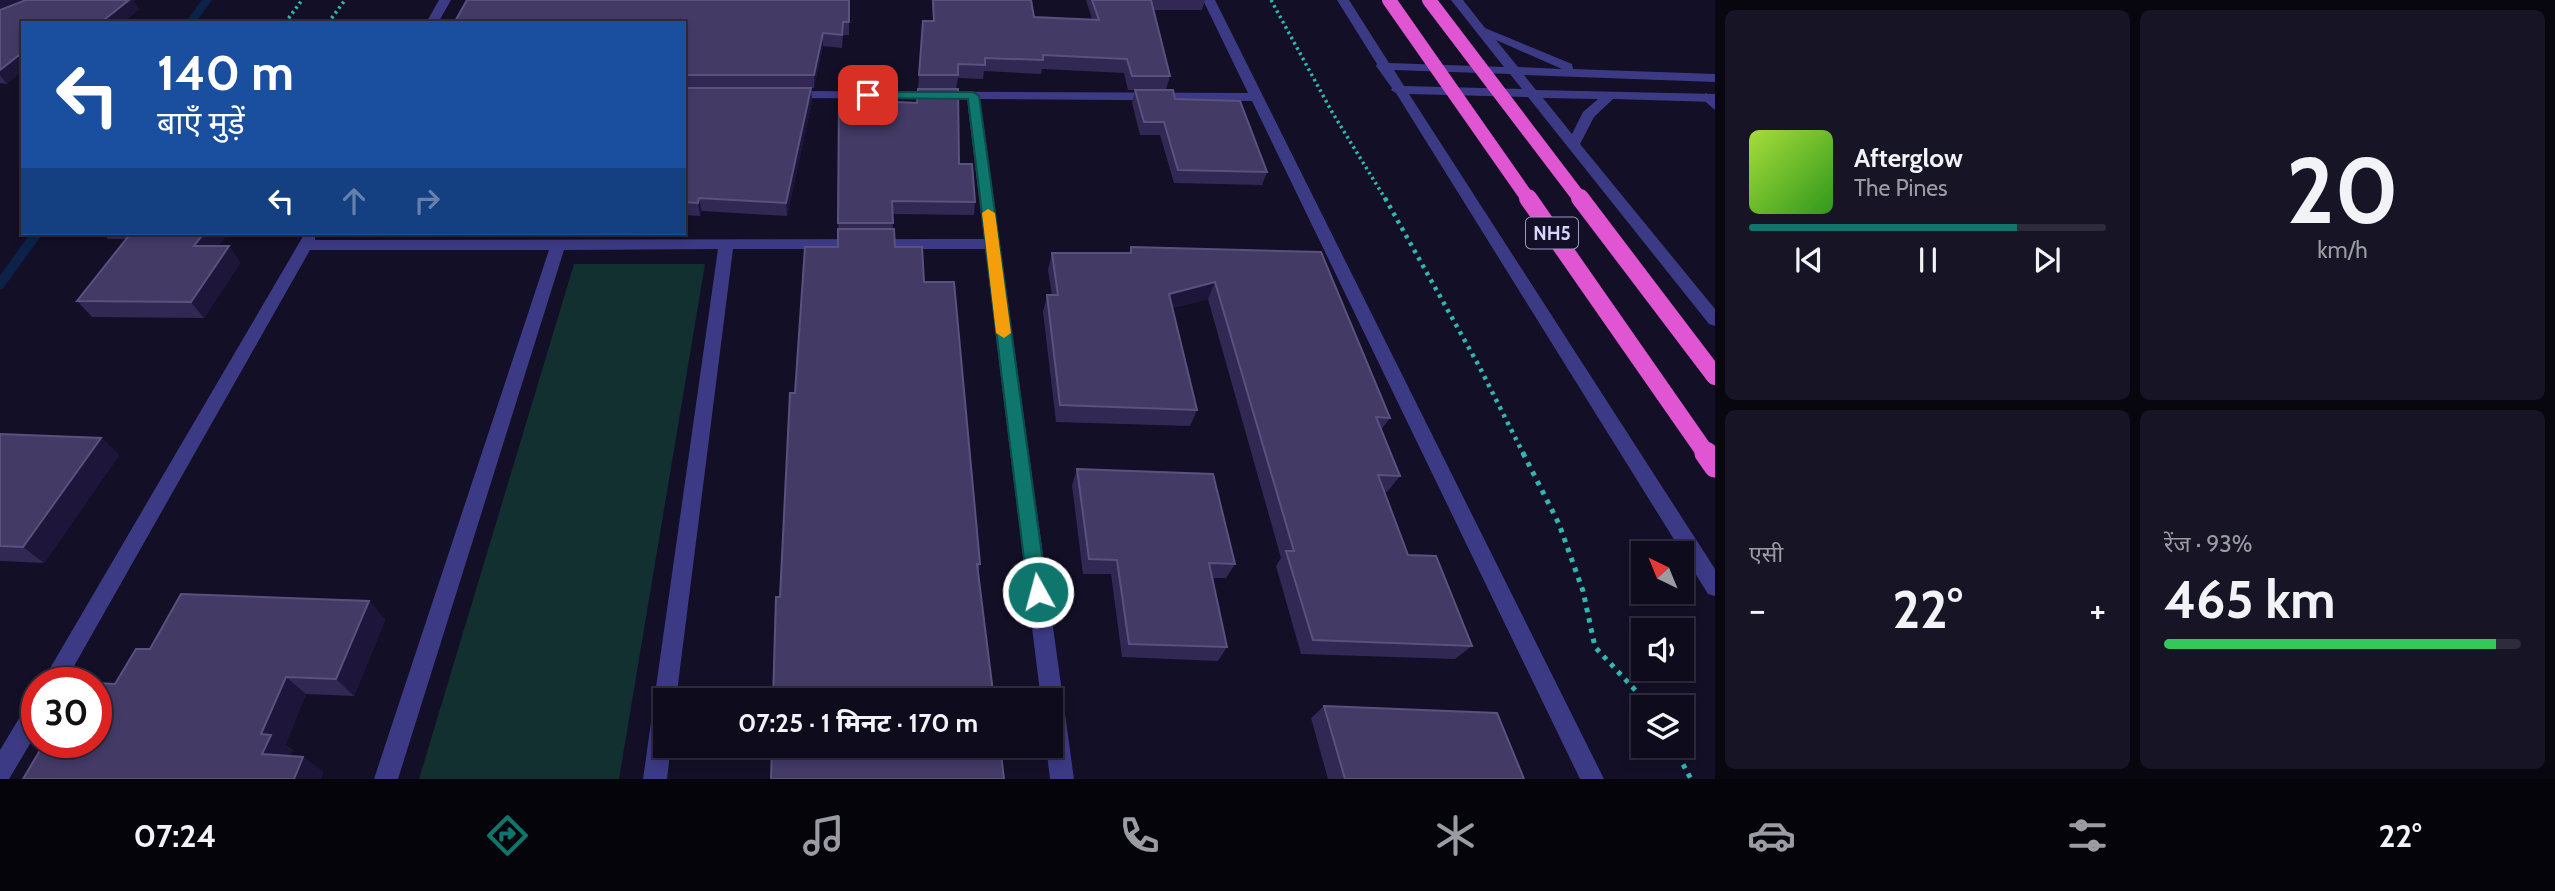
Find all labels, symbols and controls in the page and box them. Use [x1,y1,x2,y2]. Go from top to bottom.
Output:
text: 140 m [157,43,294,102]
icon: left [42,49,133,140]
pin [838,65,898,125]
icon: arrive [849,76,887,114]
text: बाएँ मुड़ें [157,103,245,142]
text: 20 [2286,135,2399,246]
text: Afterglow [1854,142,1963,174]
text: The Pines [1854,174,1948,202]
icon: left [262,182,300,220]
icon: ahead [335,182,373,220]
icon: right [408,182,446,220]
road number: NH5 [1526,218,1578,248]
text: km/h [2317,236,2368,264]
icon: previous [1790,241,1828,279]
icon: pause [1909,241,1947,279]
icon: next [2028,241,2066,279]
text: रेंज · 93% [2164,530,2252,558]
text: एसी [1749,540,1783,568]
north arrow [1631,541,1694,604]
map controls [1631,541,1694,758]
position arrow [1001,555,1075,629]
text: 465 km [2164,568,2336,631]
text: 22° [1892,578,1963,641]
text: − [1749,586,1766,633]
text: + [2089,586,2106,633]
button: sound [1631,618,1694,681]
speed limit sign: 30 [21,667,112,758]
button: layers [1631,695,1694,758]
text: 07:25 · 1 मिनट · 170 m [738,707,978,739]
icon: directions [483,811,532,860]
icon: music [799,811,848,860]
icon: phone [1115,811,1164,860]
icon: climate [1431,811,1480,860]
icon: car [1747,811,1796,860]
icon: filters [2063,811,2112,860]
text: 07:24 [133,816,216,855]
text: 22° [2378,816,2422,855]

